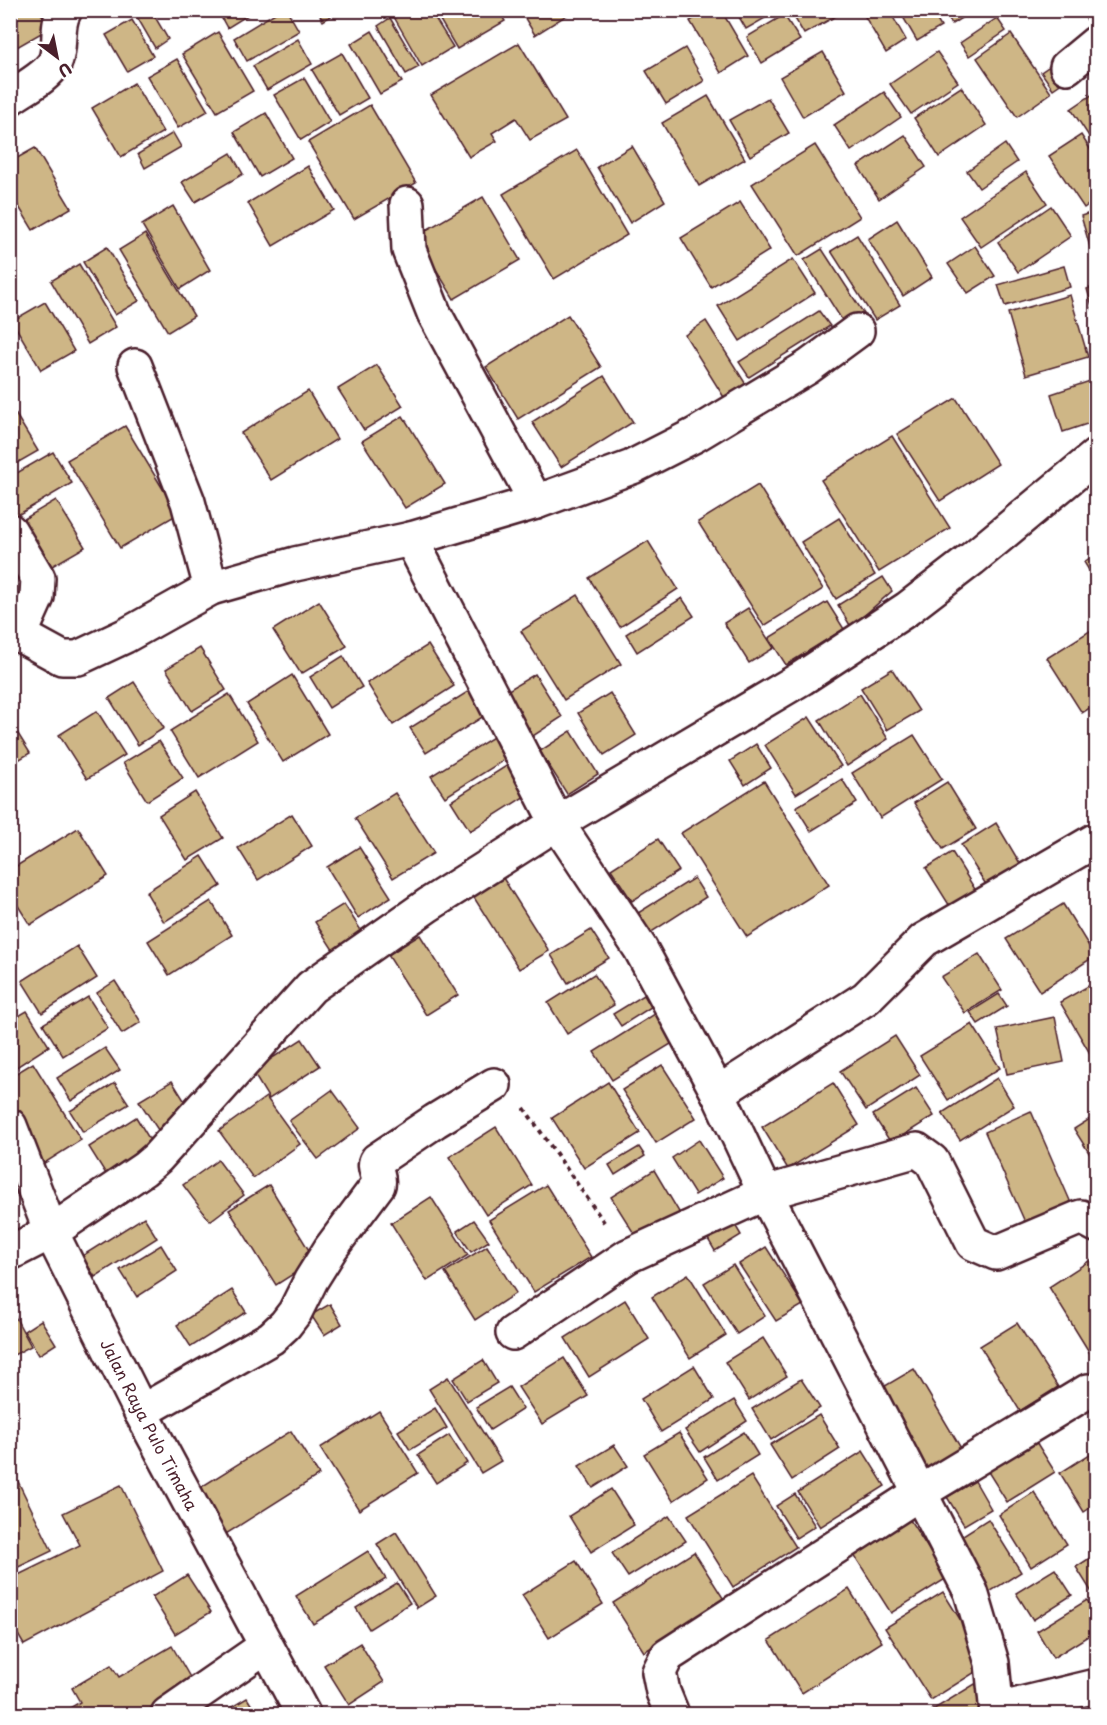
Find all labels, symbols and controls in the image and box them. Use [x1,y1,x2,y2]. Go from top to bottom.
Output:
north arrow [27,27,87,87]
text: U [54,57,77,84]
street label: Jalan Raya Pulo Timaha [95,1335,205,1514]

